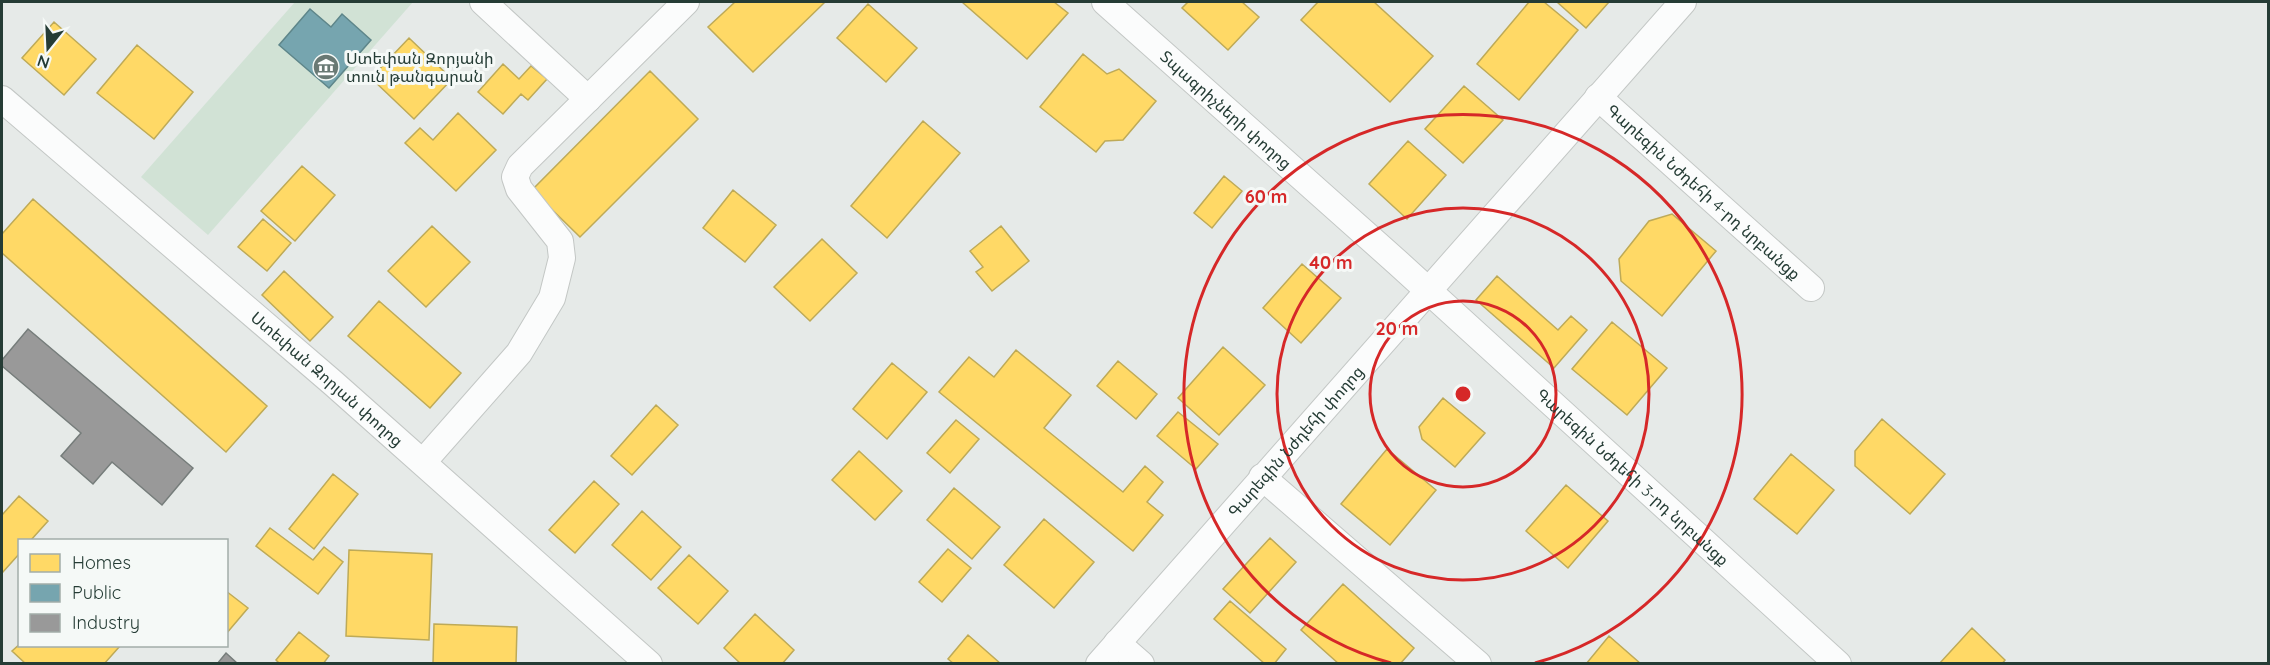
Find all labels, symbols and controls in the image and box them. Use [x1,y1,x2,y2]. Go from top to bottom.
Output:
north arrow [18,18,78,78]
street label: Տպագրիչների փողոց [1156,46,1296,173]
place label: Ստեփան Զորյանի տուն թանգարան [346,48,494,86]
text: N [35,51,52,74]
museum icon: Ստեփան Զորյանի տուն թանգարան [311,52,341,82]
street label: Գարեգին Նժդեհի 4-րդ նրբանցք [1603,100,1805,284]
text: 60 m [1245,185,1287,208]
text: 40 m [1309,251,1353,274]
street label: Ստեփան Զորյան փողոց [247,307,407,451]
text: 20 m [1376,317,1418,340]
street label: Գարեգին Նժդեհի փողոց [1223,361,1368,521]
centre of rings [1453,384,1473,404]
street label: Գարեգին Նժդեհի 3-րդ նրբանցք [1532,384,1733,570]
legend [18,539,228,647]
text: Homes [72,551,131,574]
text: Public [72,581,121,604]
text: Industry [72,611,140,634]

